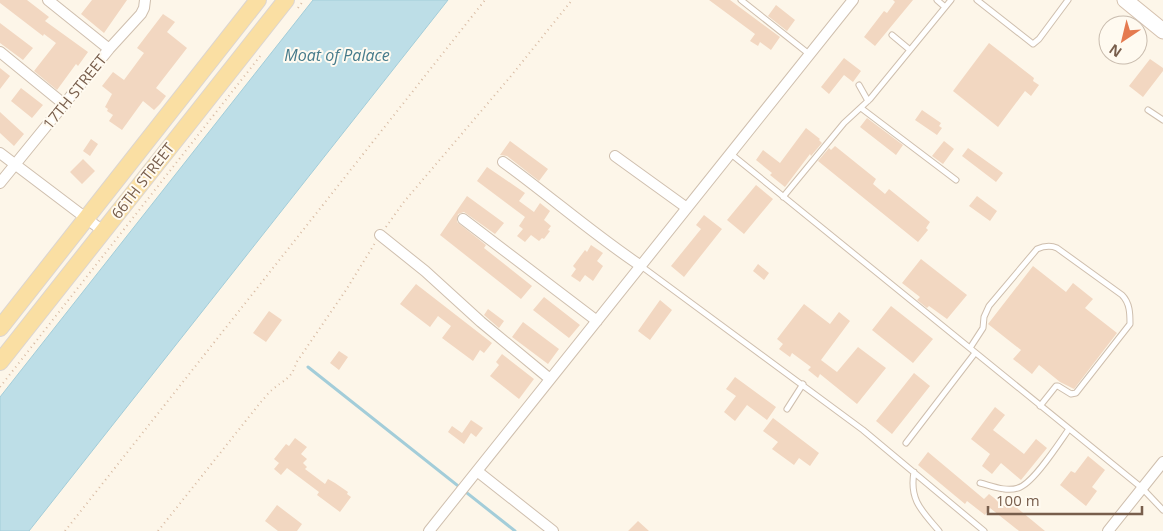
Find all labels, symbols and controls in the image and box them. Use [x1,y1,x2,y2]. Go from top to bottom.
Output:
north arrow [1098,15,1148,65]
text: N [1105,40,1125,62]
water label: Moat of Palace [284,44,390,66]
street label: 17TH STREET [38,49,111,133]
street label: 66TH STREET [106,138,179,222]
scale bar [988,484,1142,516]
text: 100 m [996,490,1040,510]

